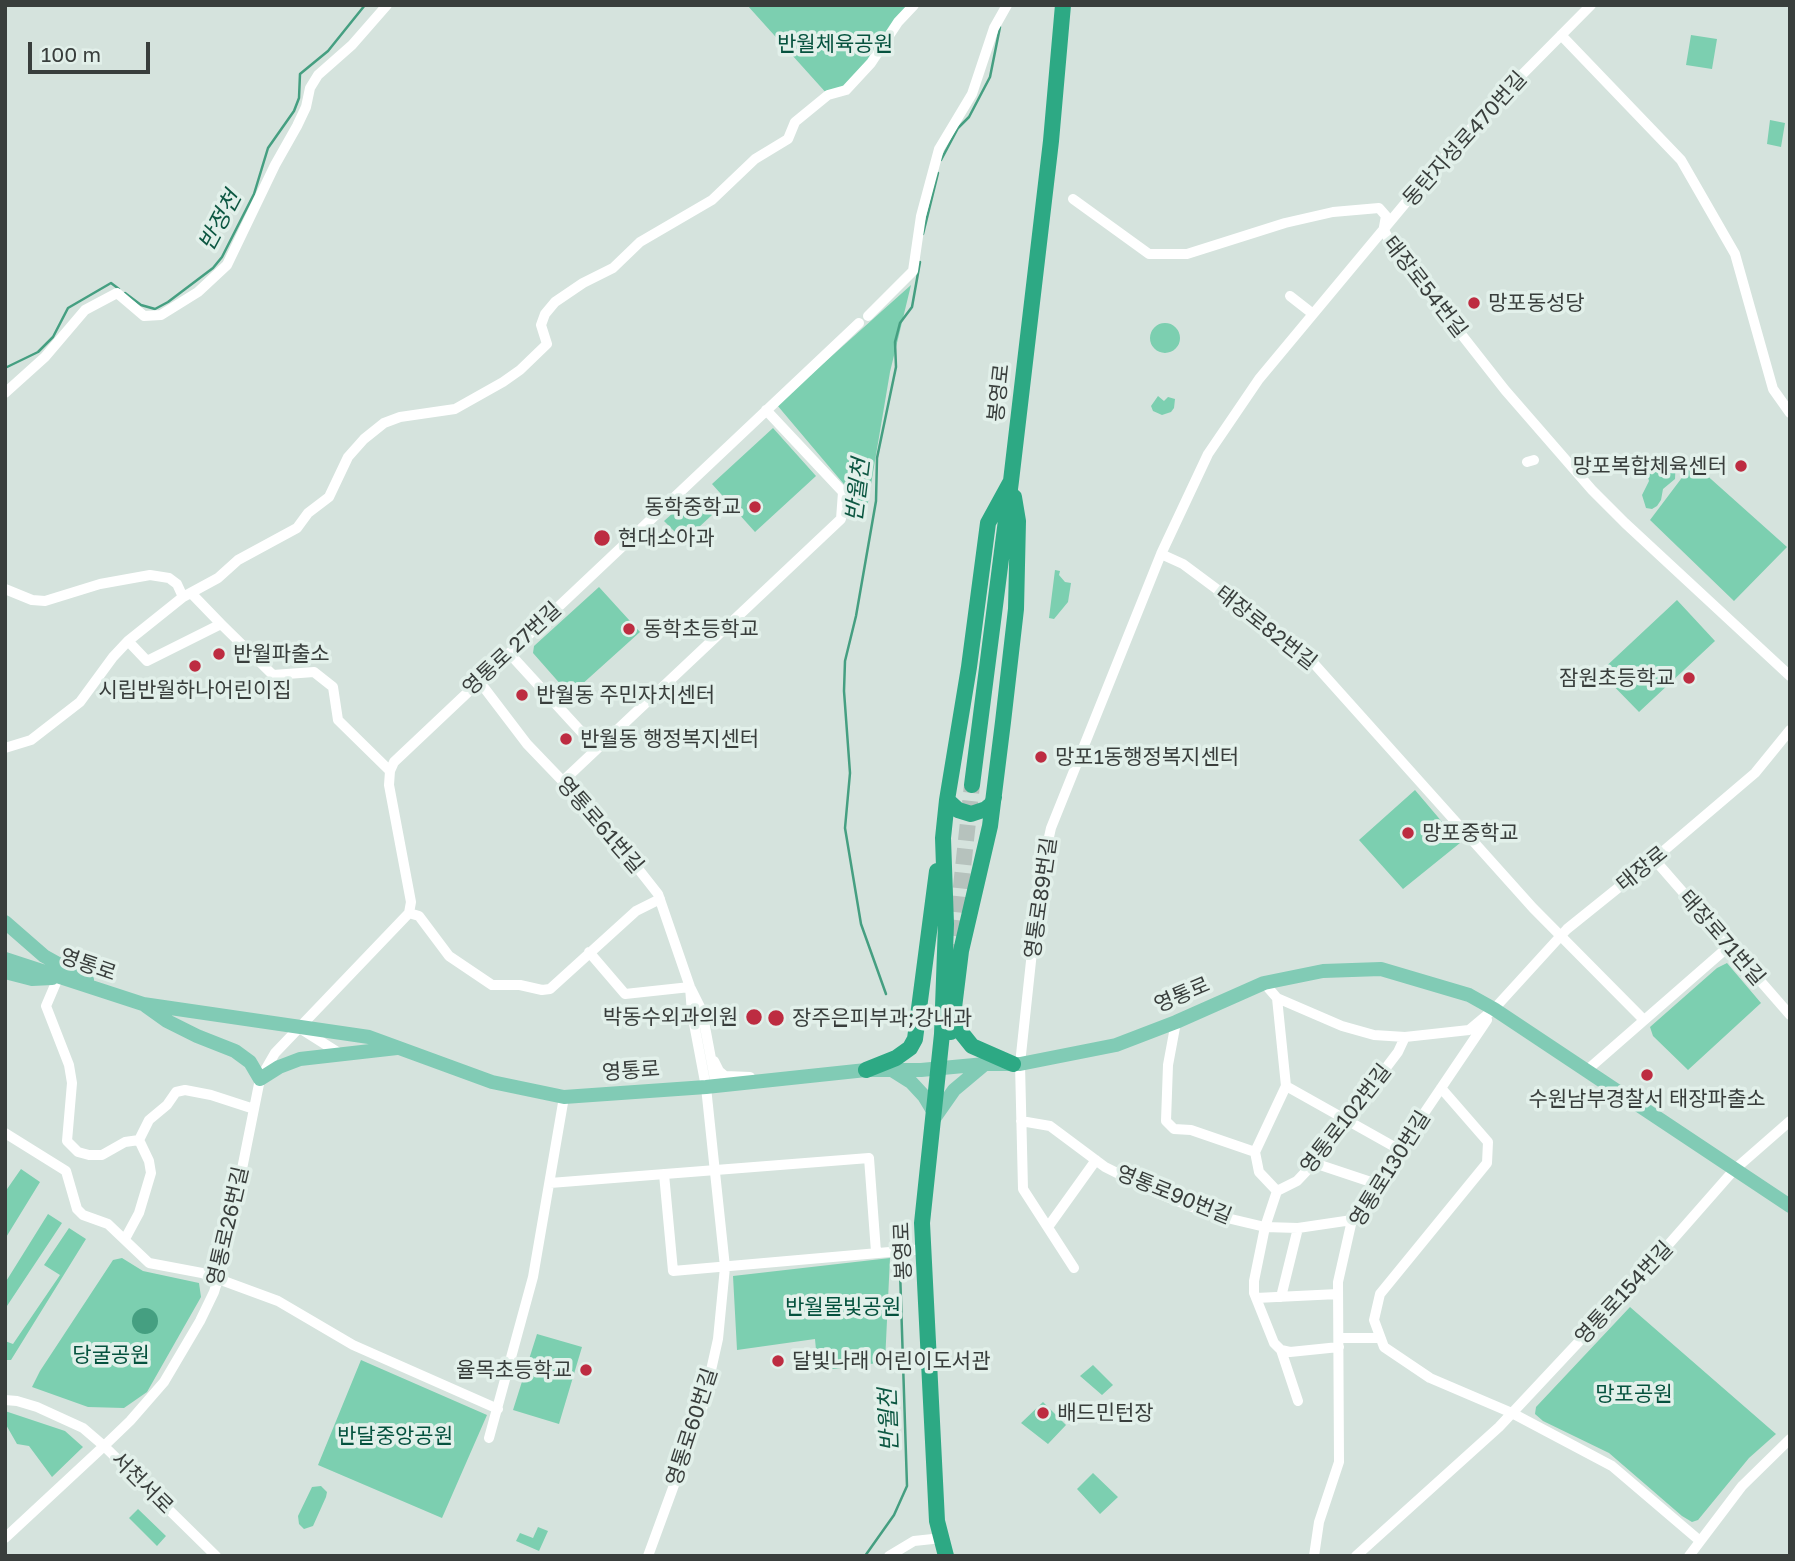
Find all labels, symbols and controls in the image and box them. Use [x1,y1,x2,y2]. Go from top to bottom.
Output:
scale bar [32,28,154,72]
park label: 반월체육공원 [777,31,893,57]
text: 100 m [41,41,101,67]
street label: 동탄지성로470번길 [1398,67,1532,211]
water label: 반정천 [193,186,247,256]
street label: 태장로54번길 [1378,231,1472,343]
place label: 망포동성당 [1488,290,1585,316]
marker: 망포동성당 [1466,295,1482,311]
street label: 봉영로 [983,363,1015,423]
place label: 망포복합체육센터 [1572,453,1727,479]
water label: 반월천 [840,457,876,523]
marker: 망포복합체육센터 [1733,458,1749,474]
place label: 동학중학교 [644,494,741,520]
marker: 동학중학교 [747,499,763,515]
place label: 현대소아과 [618,525,715,551]
marker: 현대소아과 [592,528,612,548]
street label: 태장로82번길 [1210,581,1322,675]
street label: 영통로 27번길 [458,597,566,701]
place label: 동학초등학교 [643,616,759,642]
marker: 동학초등학교 [621,621,637,637]
place label: 반월파출소 [233,641,330,667]
marker: 반월파출소 [211,646,227,662]
marker: 시립반월하나어린이집 [187,658,203,674]
place label: 잠원초등학교 [1559,665,1675,691]
marker: 잠원초등학교 [1681,670,1697,686]
place label: 시립반월하나어린이집 [98,677,292,703]
place label: 반월동 주민자치센터 [536,682,715,708]
marker: 반월동 주민자치센터 [514,687,530,703]
place label: 반월동 행정복지센터 [580,726,759,752]
marker: 반월동 행정복지센터 [558,731,574,747]
place label: 망포1동행정복지센터 [1055,744,1239,770]
marker: 망포1동행정복지센터 [1033,749,1049,765]
street label: 영통로61번길 [551,772,649,878]
place label: 망포중학교 [1422,820,1519,846]
marker: 망포중학교 [1400,825,1416,841]
street label: 영통로89번길 [1020,836,1062,960]
street label: 태장로 [1612,841,1672,897]
street label: 태장로71번길 [1674,885,1770,991]
street label: 영통로 [56,944,120,986]
street label: 영통로 [1150,972,1214,1018]
place label: 박동수외과의원 [603,1004,738,1030]
place label: 장주은피부과;강내과 [792,1005,972,1031]
marker: 박동수외과의원 [744,1007,764,1027]
marker: 장주은피부과;강내과 [766,1008,786,1028]
street label: 영통로 [601,1056,661,1086]
street label: 영통로102번길 [1295,1059,1397,1179]
marker: 수원남부경찰서 태장파출소 [1639,1067,1655,1083]
place label: 수원남부경찰서 태장파출소 [1528,1086,1766,1112]
street label: 영통로130번길 [1344,1106,1436,1232]
street label: 영통로90번길 [1113,1160,1235,1230]
street label: 영통로26번길 [202,1164,254,1288]
street label: 봉영로 [889,1222,917,1280]
street label: 영통로154번길 [1570,1236,1678,1350]
park label: 반월물빛공원 [785,1294,901,1320]
park label: 당굴공원 [72,1342,150,1368]
place label: 달빛나래 어린이도서관 [792,1348,990,1374]
marker: 달빛나래 어린이도서관 [770,1353,786,1369]
place label: 율목초등학교 [456,1357,572,1383]
marker: 율목초등학교 [578,1362,594,1378]
street label: 영통로60번길 [661,1365,723,1489]
park label: 망포공원 [1595,1381,1673,1407]
water label: 반월천 [874,1388,904,1452]
place label: 배드민턴장 [1057,1400,1154,1426]
marker: 배드민턴장 [1035,1405,1051,1421]
park label: 반달중앙공원 [337,1423,453,1449]
street label: 서천서로 [106,1447,178,1519]

